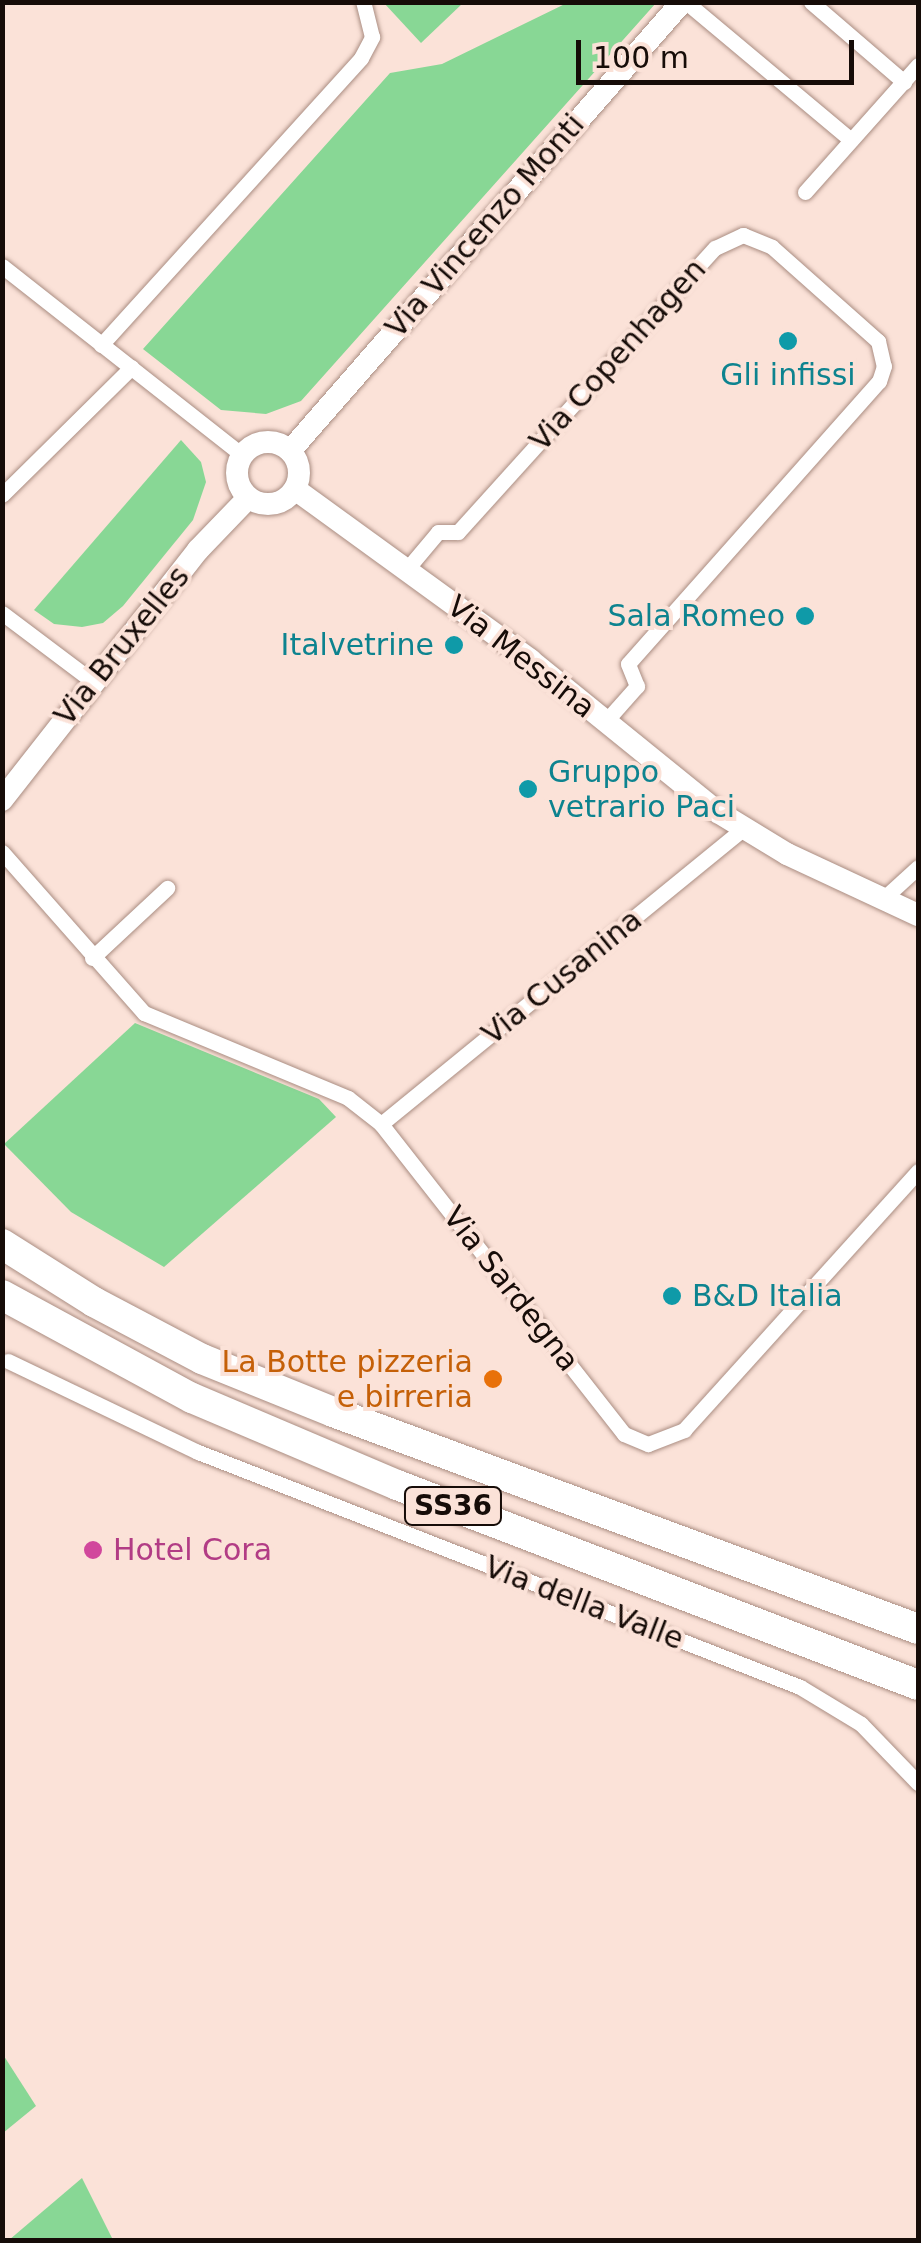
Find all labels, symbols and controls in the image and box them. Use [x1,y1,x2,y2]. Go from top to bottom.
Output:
scale bar [581,20,858,82]
text: 100 m [593,40,689,75]
street label: Via Vincenzo Monti [378,107,592,345]
street label: Via Copenhagen [522,252,714,458]
marker: Gli infissi [777,330,799,352]
place label: Gli infissi [720,357,856,393]
street label: Via Bruxelles [47,559,197,733]
street label: Via Messina [440,588,602,726]
place label: Sala Romeo [607,598,785,634]
marker: Sala Romeo [794,605,816,627]
place label: Italvetrine [281,627,434,663]
marker: Italvetrine [443,634,465,656]
place label: Gruppo vetrario Paci [548,754,735,824]
marker: Gruppo vetrario Paci [517,778,539,800]
street label: Via Cusanina [475,902,649,1052]
street label: Via Sardegna [435,1199,587,1379]
place label: B&D Italia [692,1278,843,1314]
marker: B&D Italia [661,1285,683,1307]
place label: La Botte pizzeria e birreria [222,1344,473,1414]
marker: La Botte pizzeria e birreria [482,1368,504,1390]
road number: SS36 [403,1483,503,1529]
place label: Hotel Cora [113,1532,272,1568]
marker: Hotel Cora [82,1539,104,1561]
street label: Via della Valle [480,1549,688,1657]

